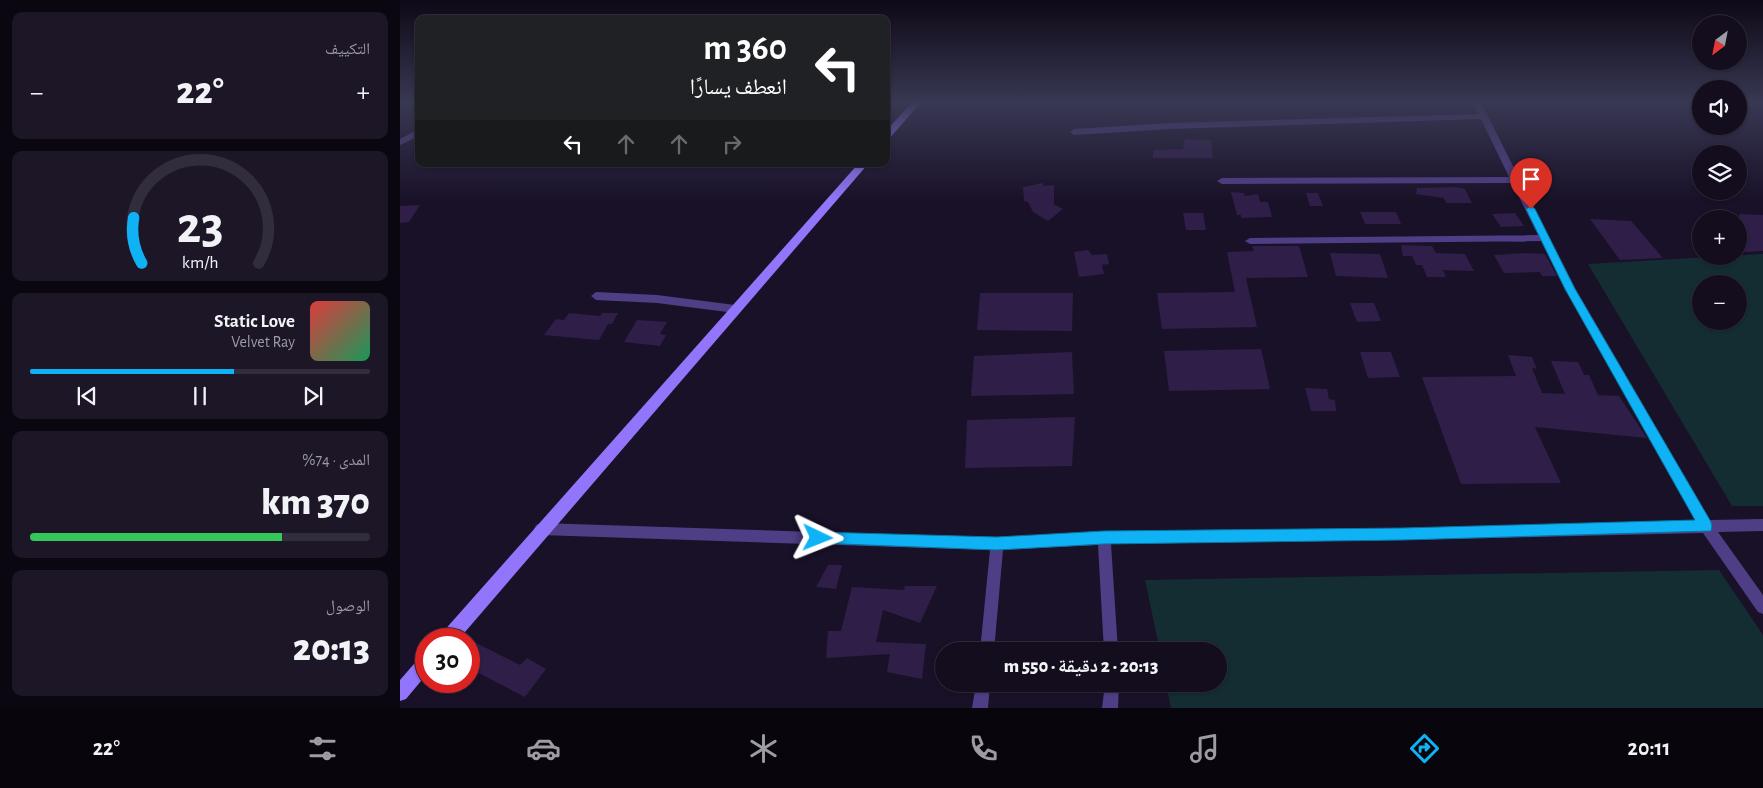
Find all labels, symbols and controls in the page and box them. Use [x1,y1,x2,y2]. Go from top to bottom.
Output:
north arrow [1692,15,1748,70]
map controls [1692,15,1747,330]
text: 360 m [703,31,787,66]
icon: left [805,35,870,100]
text: التكييف [325,41,370,57]
text: 22° [176,73,224,111]
text: انعطف يسارًا [690,76,787,98]
text: − [30,79,43,107]
text: + [357,79,370,107]
button: sound [1692,80,1747,135]
icon: left [559,130,587,158]
icon: ahead [612,130,640,158]
icon: ahead [665,130,693,158]
icon: right [718,130,746,158]
button: layers [1692,145,1747,200]
pin [1510,158,1552,209]
icon: arrive [1517,165,1545,193]
text: 23 [177,200,223,252]
button: + [1692,210,1747,265]
text: km/h [182,254,218,272]
button: − [1692,275,1747,330]
text: Static Love [214,312,295,331]
text: Velvet Ray [231,334,295,350]
icon: previous [73,382,101,410]
icon: pause [186,382,214,410]
icon: next [299,382,327,410]
text: المدى · 74% [302,452,370,468]
text: 370 km [261,484,370,522]
position arrow [791,511,843,563]
text: الوصول [326,598,370,614]
speed limit sign: 30 [415,628,480,693]
text: 20:13 [293,630,370,668]
text: 20:13 · 2 دقيقة · 550 m [1004,657,1158,676]
icon: filters [305,731,340,766]
icon: car [526,731,561,766]
icon: climate [746,731,781,766]
icon: phone [966,731,1001,766]
icon: music [1187,731,1222,766]
icon: directions [1407,731,1442,766]
text: 22° [93,737,120,759]
text: 20:11 [1628,737,1670,759]

